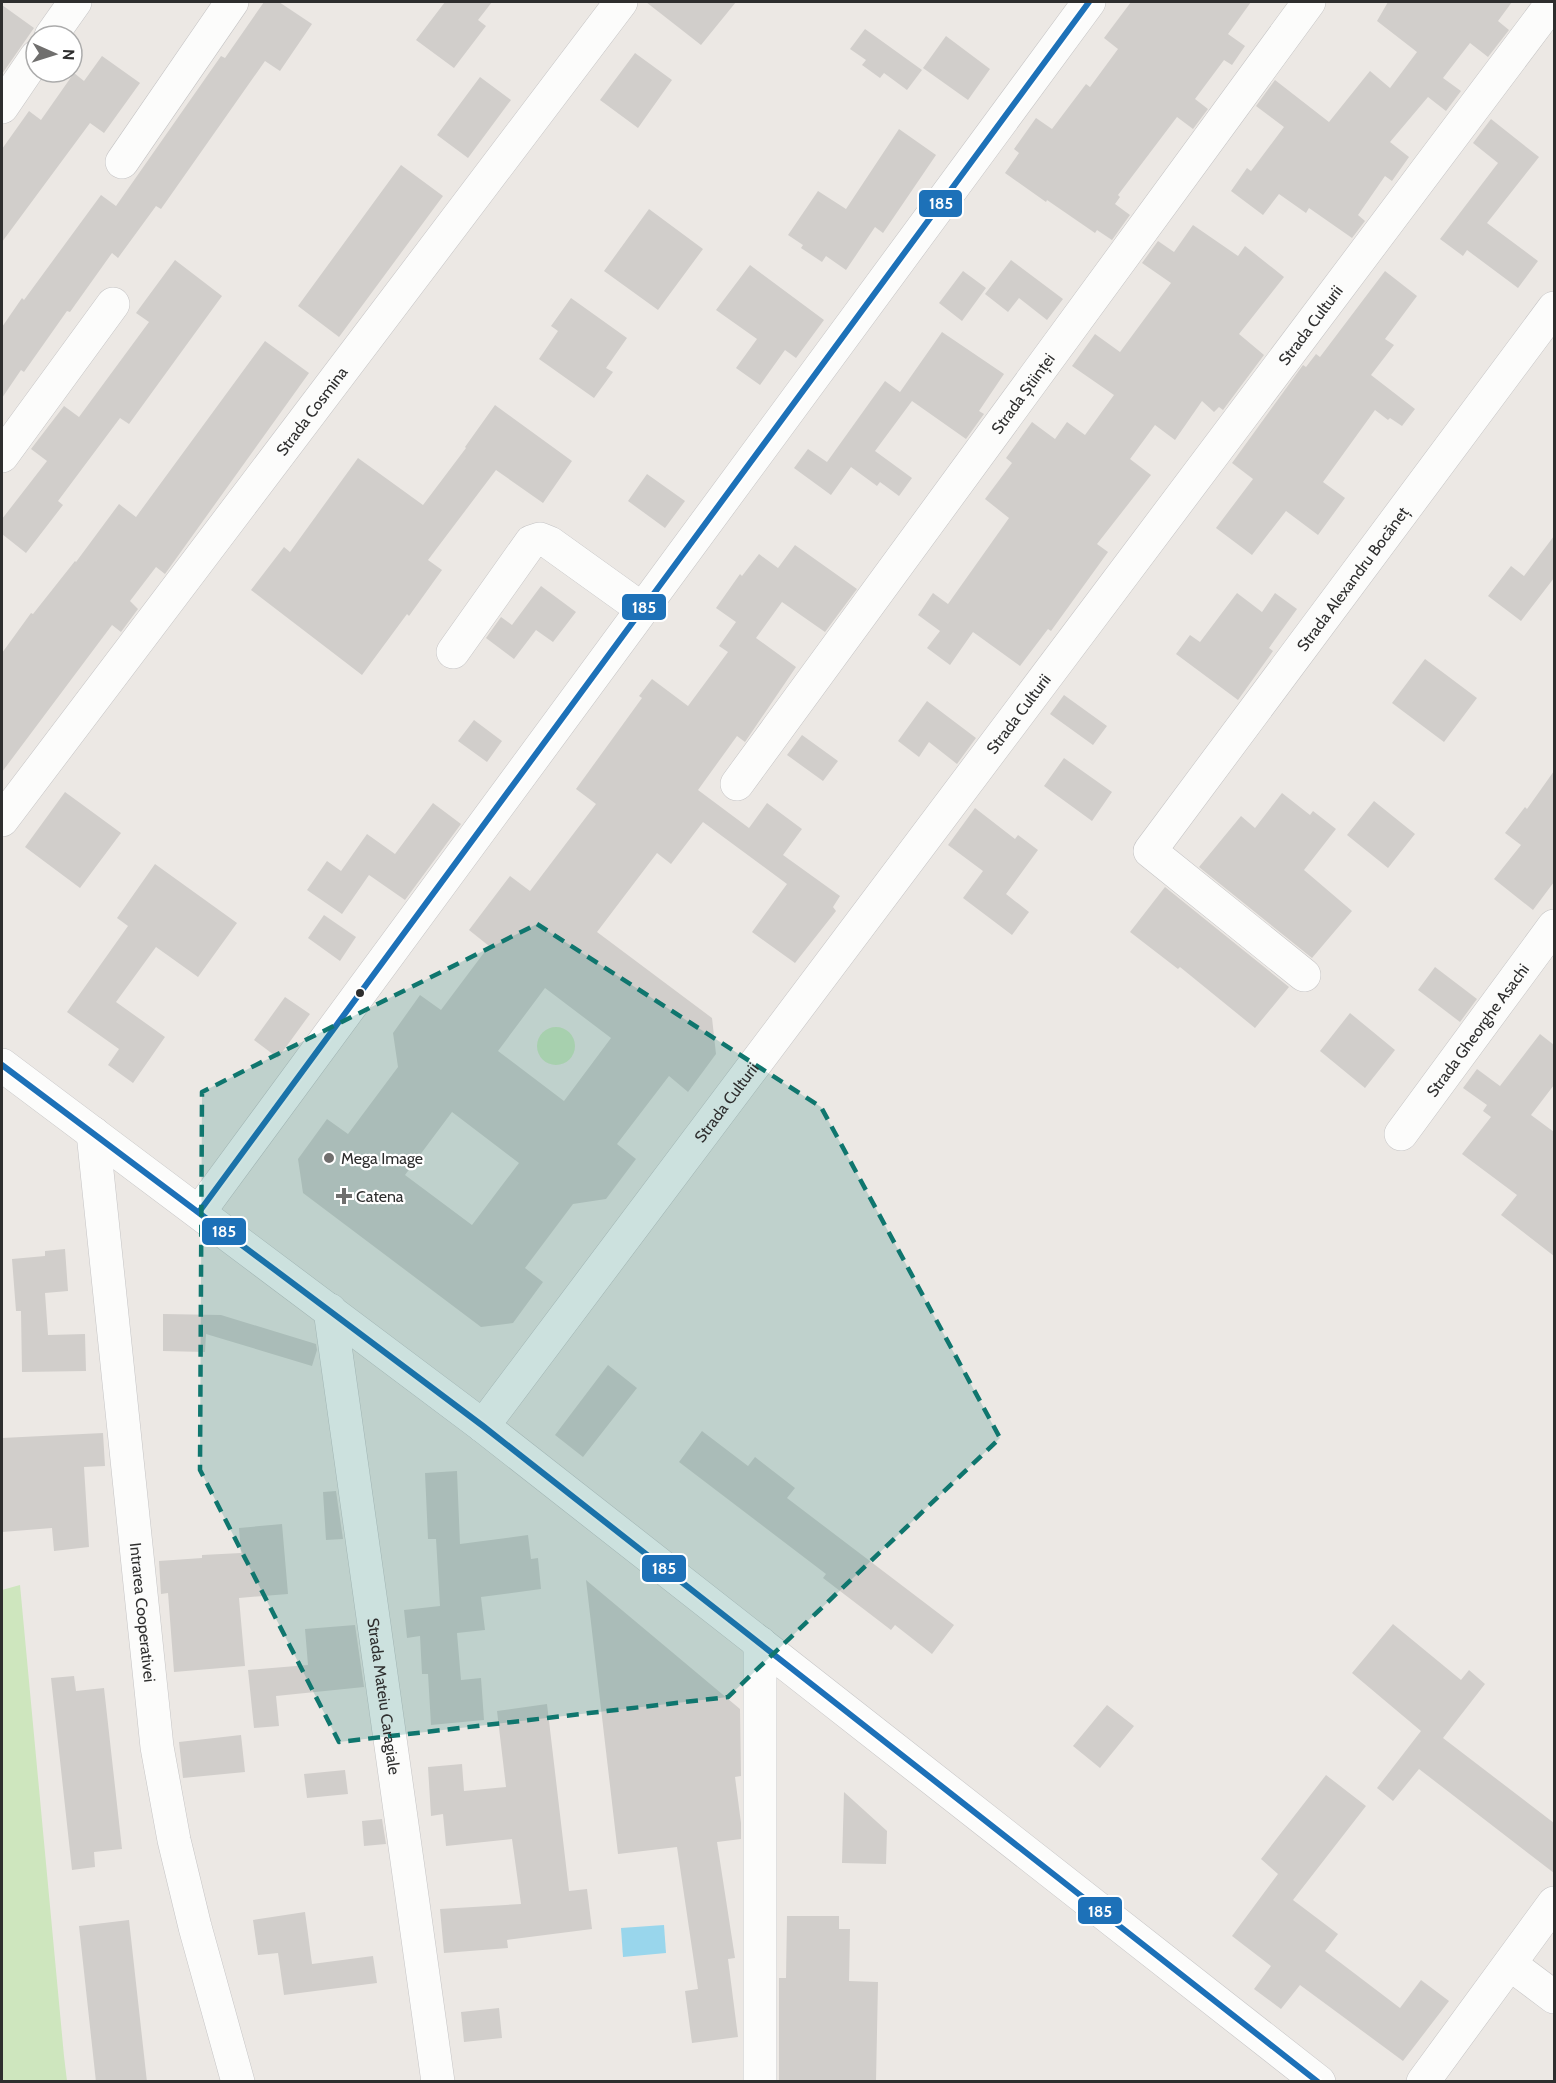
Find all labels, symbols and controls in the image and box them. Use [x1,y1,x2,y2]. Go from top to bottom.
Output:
north arrow [24,24,84,84]
text: N [59,49,78,61]
line badge: 185 [918,189,963,218]
text: 185 [929,194,953,213]
street label: Strada Culturii [1275,282,1347,369]
street label: Strada Științei [987,350,1059,438]
street label: Strada Cosmina [272,363,352,459]
street label: Strada Alexandru Bocăneț [1293,503,1414,655]
line badge: 185 [621,593,667,621]
text: 185 [632,598,656,617]
street label: Strada Culturii [983,670,1055,758]
street label: Strada Gheorghe Asachi [1423,960,1533,1101]
unlabelled marker [354,987,366,999]
street label: Strada Culturii [691,1059,763,1146]
place label: Mega Image [341,1149,423,1168]
marker: Mega Image [322,1151,336,1165]
place label: Catena [356,1187,404,1206]
marker: Catena [337,1189,351,1203]
line badge: 185 [201,1217,247,1246]
text: 185 [212,1222,236,1241]
street label: Intrarea Cooperativei [126,1542,159,1683]
line badge: 185 [641,1554,687,1583]
text: 185 [652,1559,676,1578]
street label: Strada Mateiu Caragiale [363,1617,404,1776]
line badge: 185 [1077,1896,1123,1925]
text: 185 [1088,1902,1112,1921]

